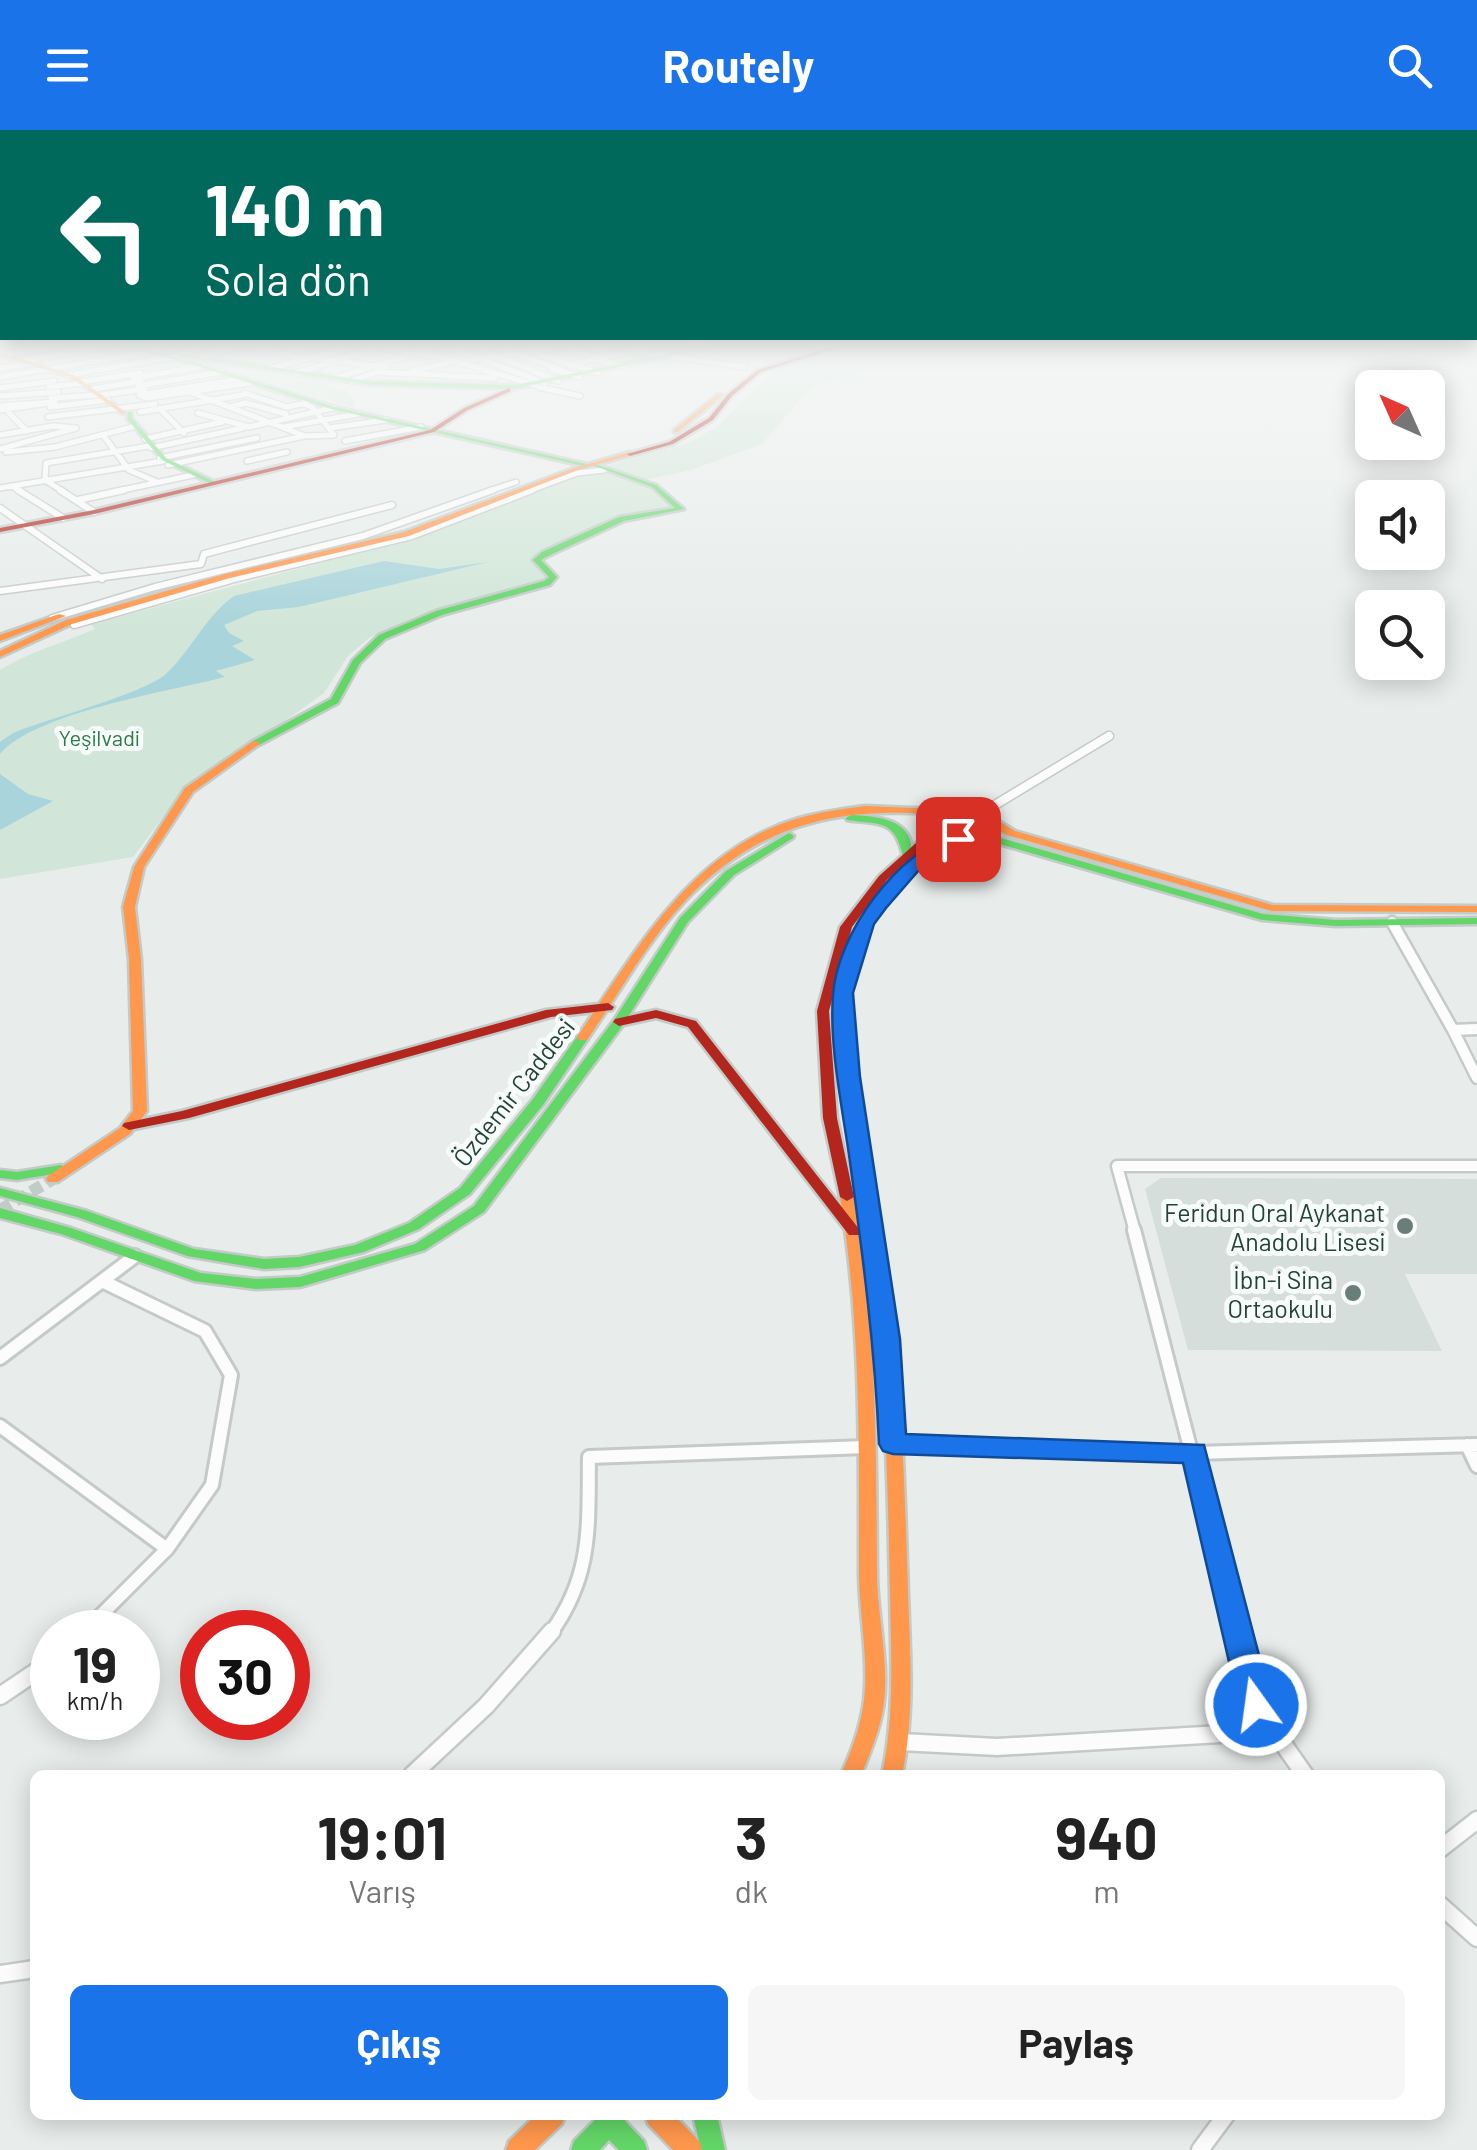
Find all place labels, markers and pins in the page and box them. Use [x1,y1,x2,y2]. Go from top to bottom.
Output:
pin [916,797,1001,882]
place label: Feridun Oral Aykanat Anadolu Lisesi [1164,1197,1385,1256]
marker: Feridun Oral Aykanat Anadolu Lisesi [1394,1215,1416,1237]
place label: İbn-i Sina Ortaokulu [1227,1264,1333,1323]
marker: İbn-i Sina Ortaokulu [1342,1282,1364,1304]

